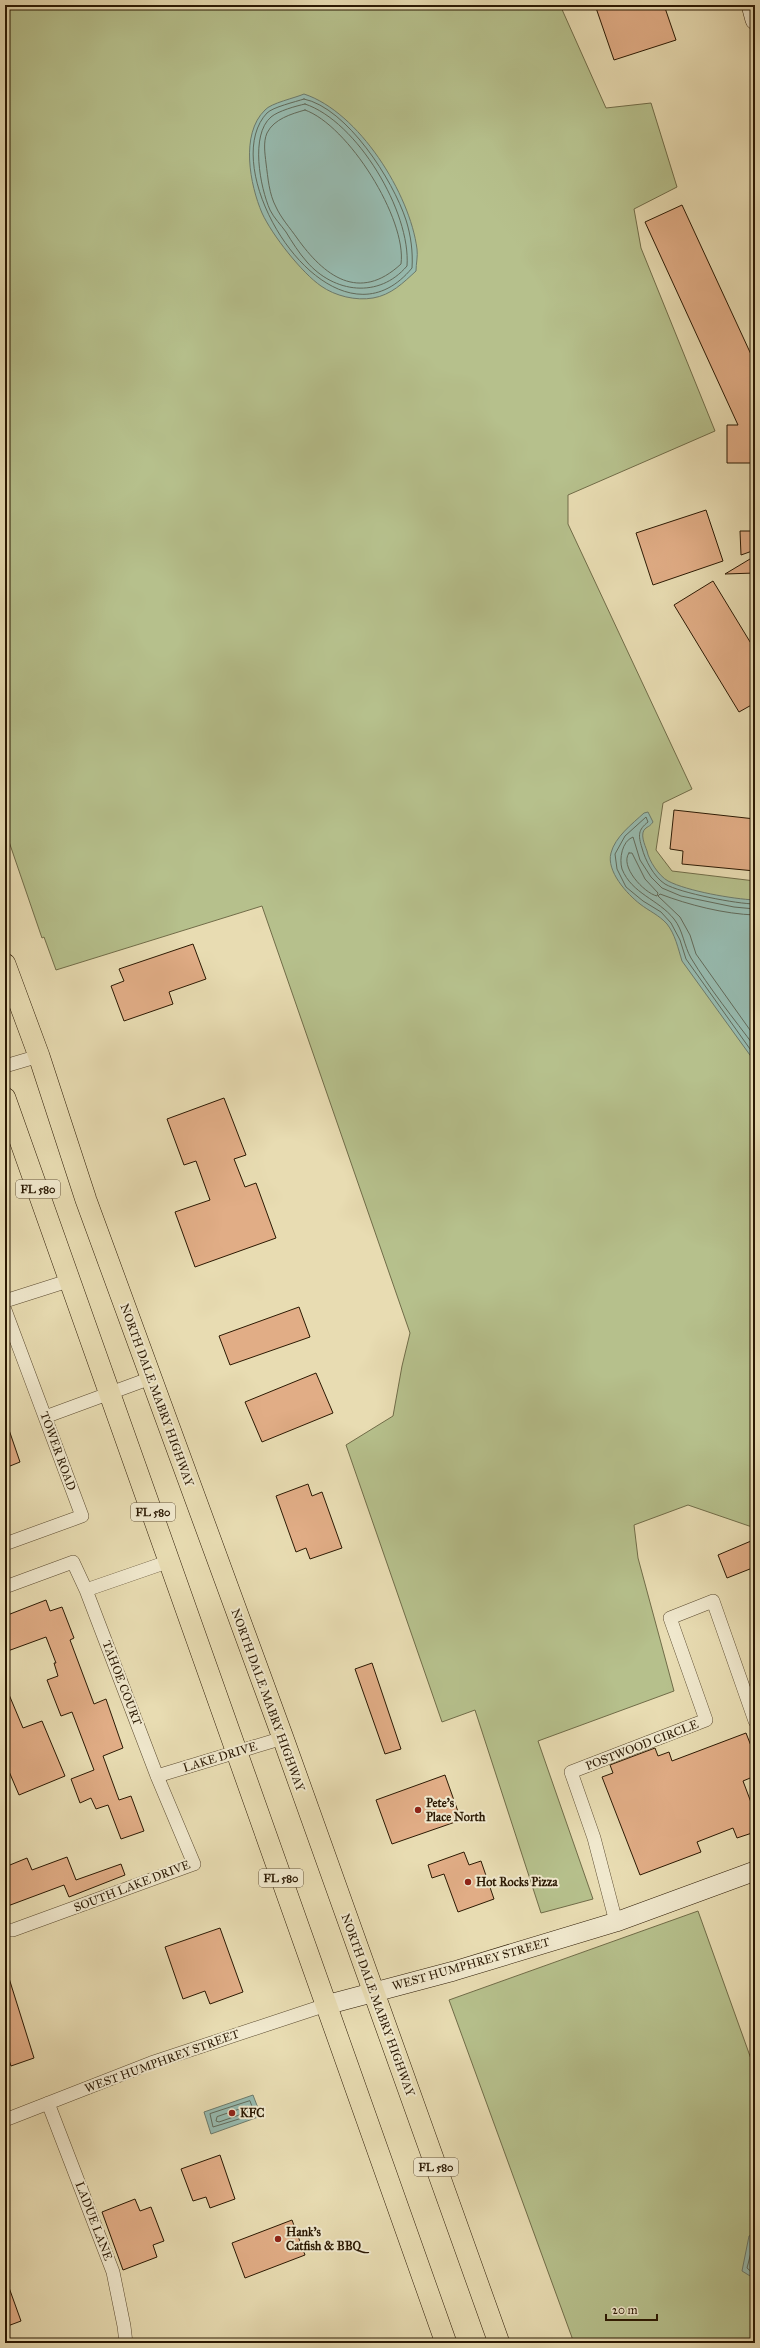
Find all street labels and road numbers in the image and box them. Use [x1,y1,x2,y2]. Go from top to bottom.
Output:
road number: FL 580 [16,1180,60,1198]
street label: NORTH DALE MABRY HIGHWAY [117,1302,197,1489]
street label: TOWER ROAD [37,1410,79,1492]
road number: FL 580 [131,1503,175,1521]
street label: NORTH DALE MABRY HIGHWAY [228,1607,308,1794]
street label: TAHOE COURT [99,1639,145,1727]
street label: POSTWOOD CIRCLE [584,1717,701,1773]
street label: LAKE DRIVE [181,1739,259,1775]
street label: SOUTH LAKE DRIVE [72,1857,193,1915]
road number: FL 580 [259,1869,303,1887]
street label: NORTH DALE MABRY HIGHWAY [338,1912,418,2099]
street label: WEST HUMPHREY STREET [391,1935,551,1993]
street label: WEST HUMPHREY STREET [83,2026,241,2096]
road number: FL 580 [414,2158,458,2176]
street label: LADUE LANE [73,2180,116,2263]

